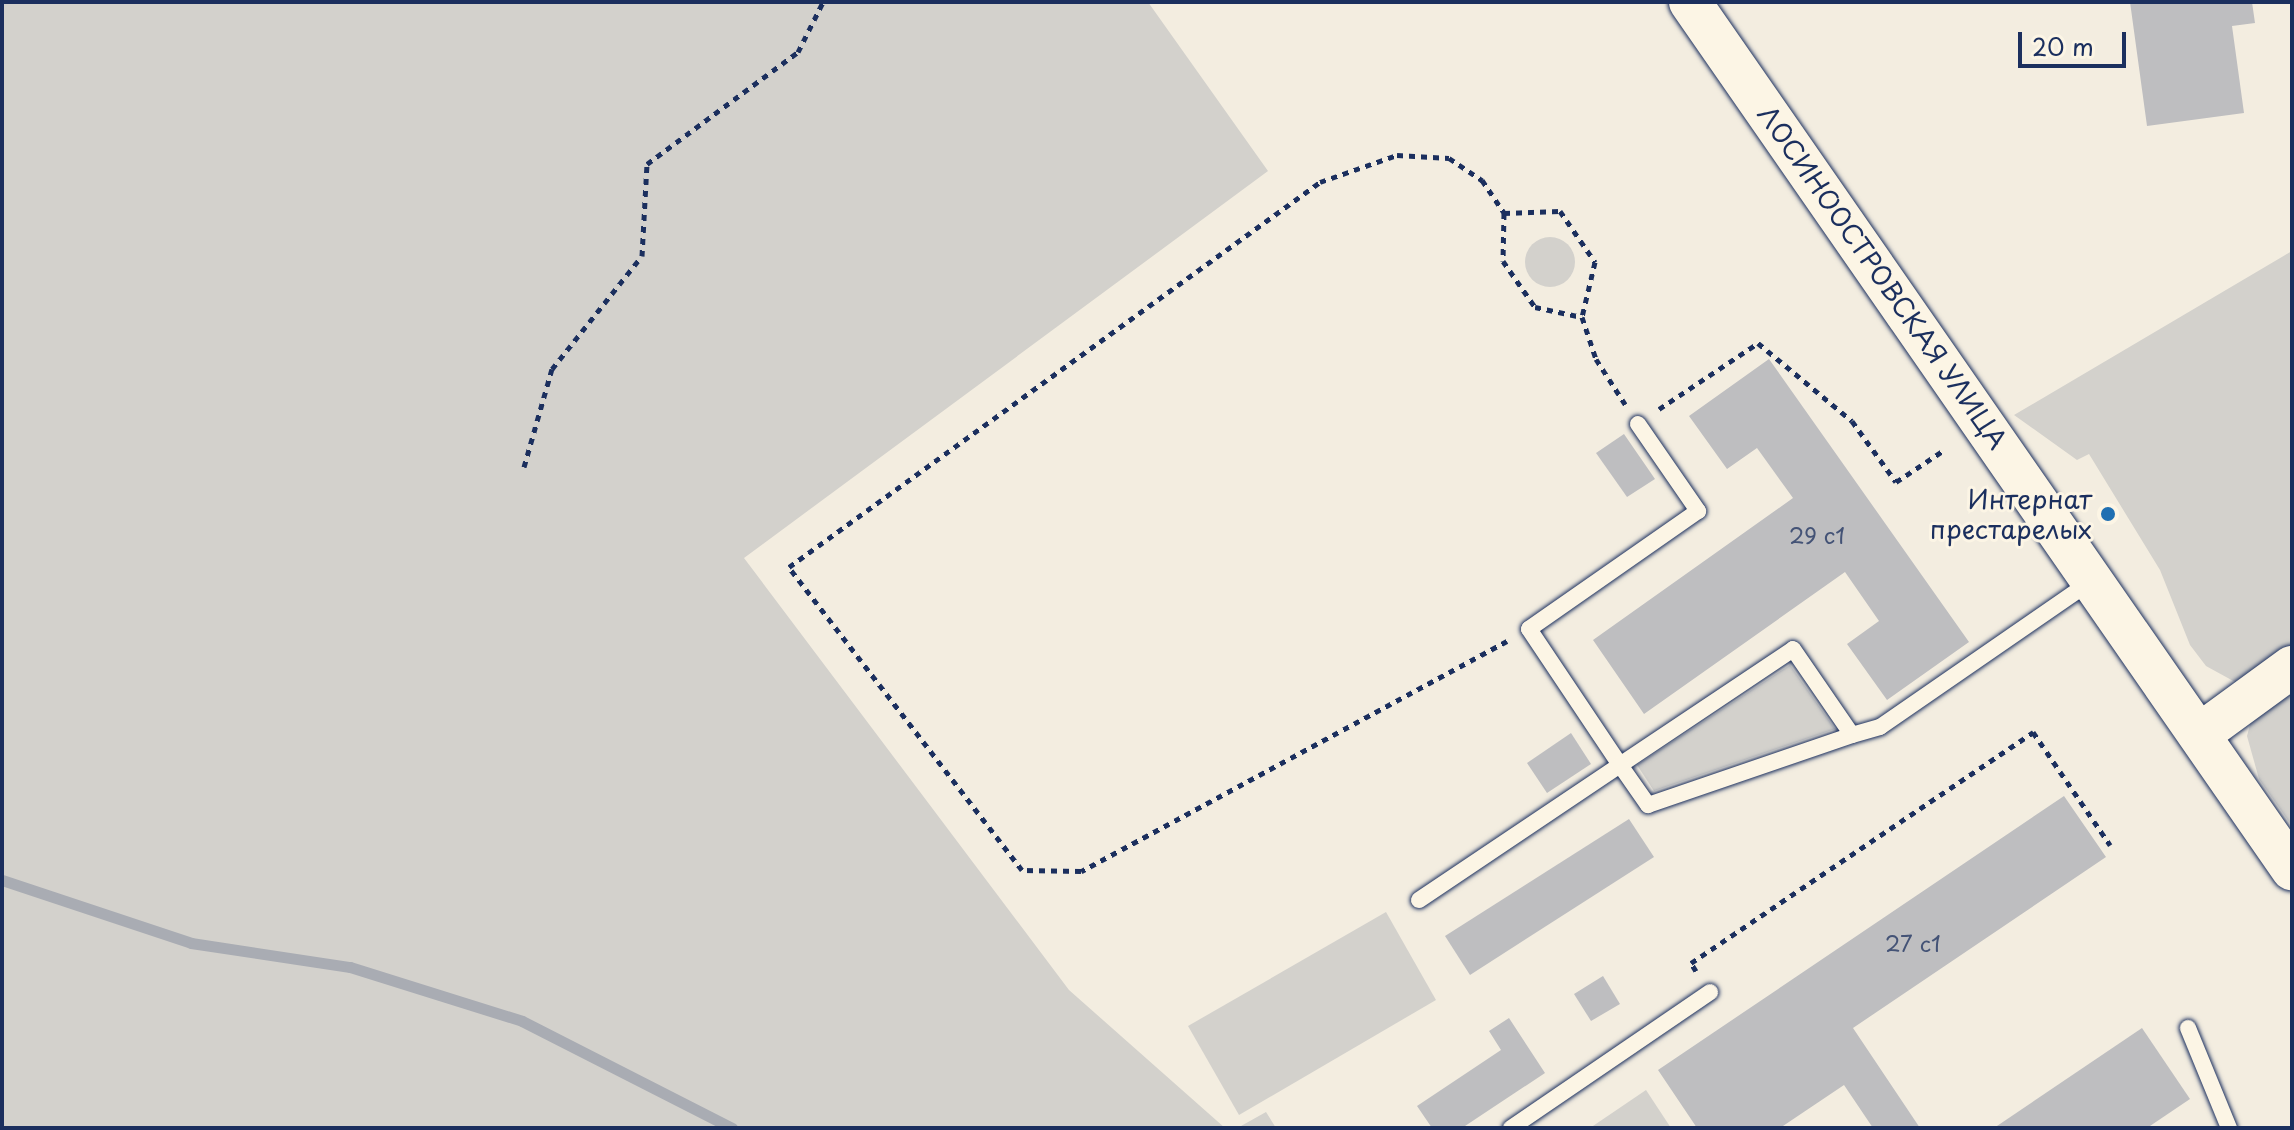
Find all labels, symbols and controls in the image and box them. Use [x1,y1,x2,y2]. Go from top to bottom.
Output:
scale bar [2022,16,2130,66]
text: 20 m [2032,28,2094,64]
street label: ЛОСИНООСТРОВСКАЯ УЛИЦА [1752,99,2014,455]
place label: Интернат престарелых [1930,483,2092,544]
marker: Интернат престарелых [2099,505,2117,523]
house number: 29 с1 [1789,522,1845,548]
house number: 27 с1 [1885,930,1941,956]

